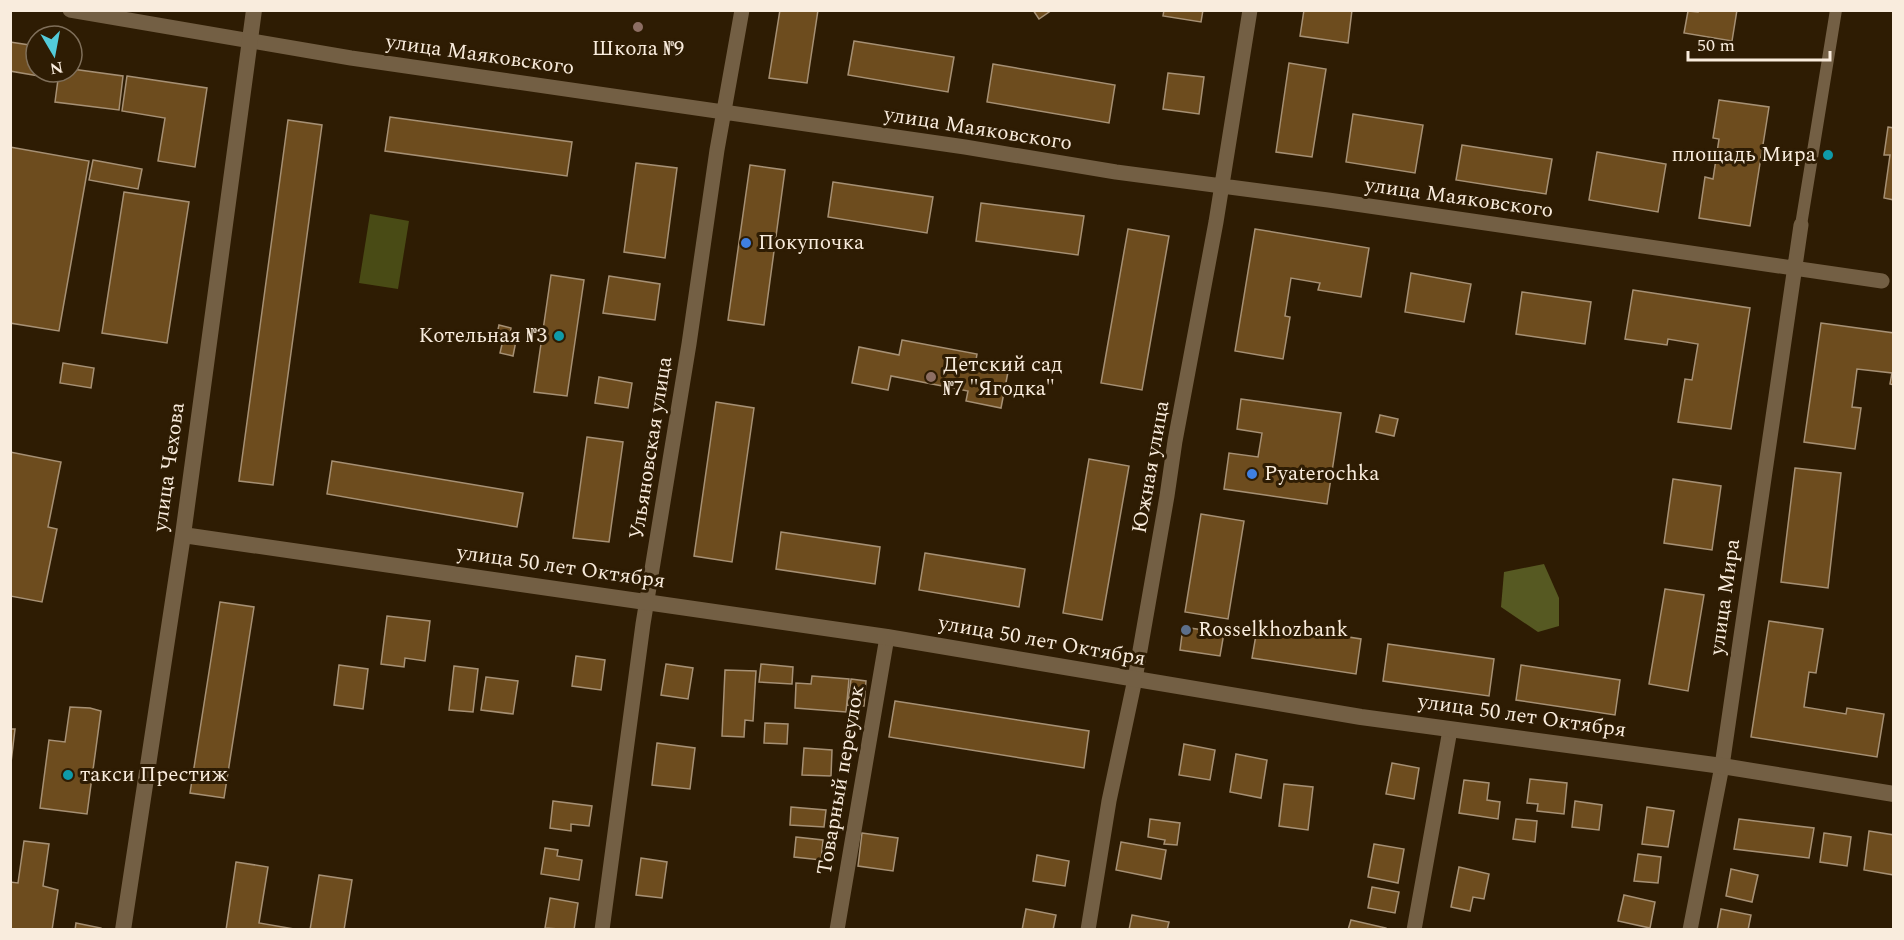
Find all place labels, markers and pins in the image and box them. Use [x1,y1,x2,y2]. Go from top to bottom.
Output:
marker: Школа №9 [631,20,645,34]
place label: Школа №9 [592,33,684,65]
place label: площадь Мира [1671,139,1817,171]
marker: площадь Мира [1821,148,1835,162]
place label: Покупочка [758,227,865,259]
marker: Покупочка [739,236,753,250]
place label: Котельная №3 [419,320,547,352]
marker: Котельная №3 [552,329,566,343]
place label: Детский сад №7 "Ягодка" [943,349,1063,405]
marker: Детский сад №7 "Ягодка" [924,370,938,384]
place label: Pyaterochka [1264,458,1380,490]
marker: Pyaterochka [1245,467,1259,481]
place label: Rosselkhozbank [1198,614,1349,646]
marker: Rosselkhozbank [1179,623,1193,637]
place label: такси Престиж [80,759,228,791]
marker: такси Престиж [61,768,75,782]

